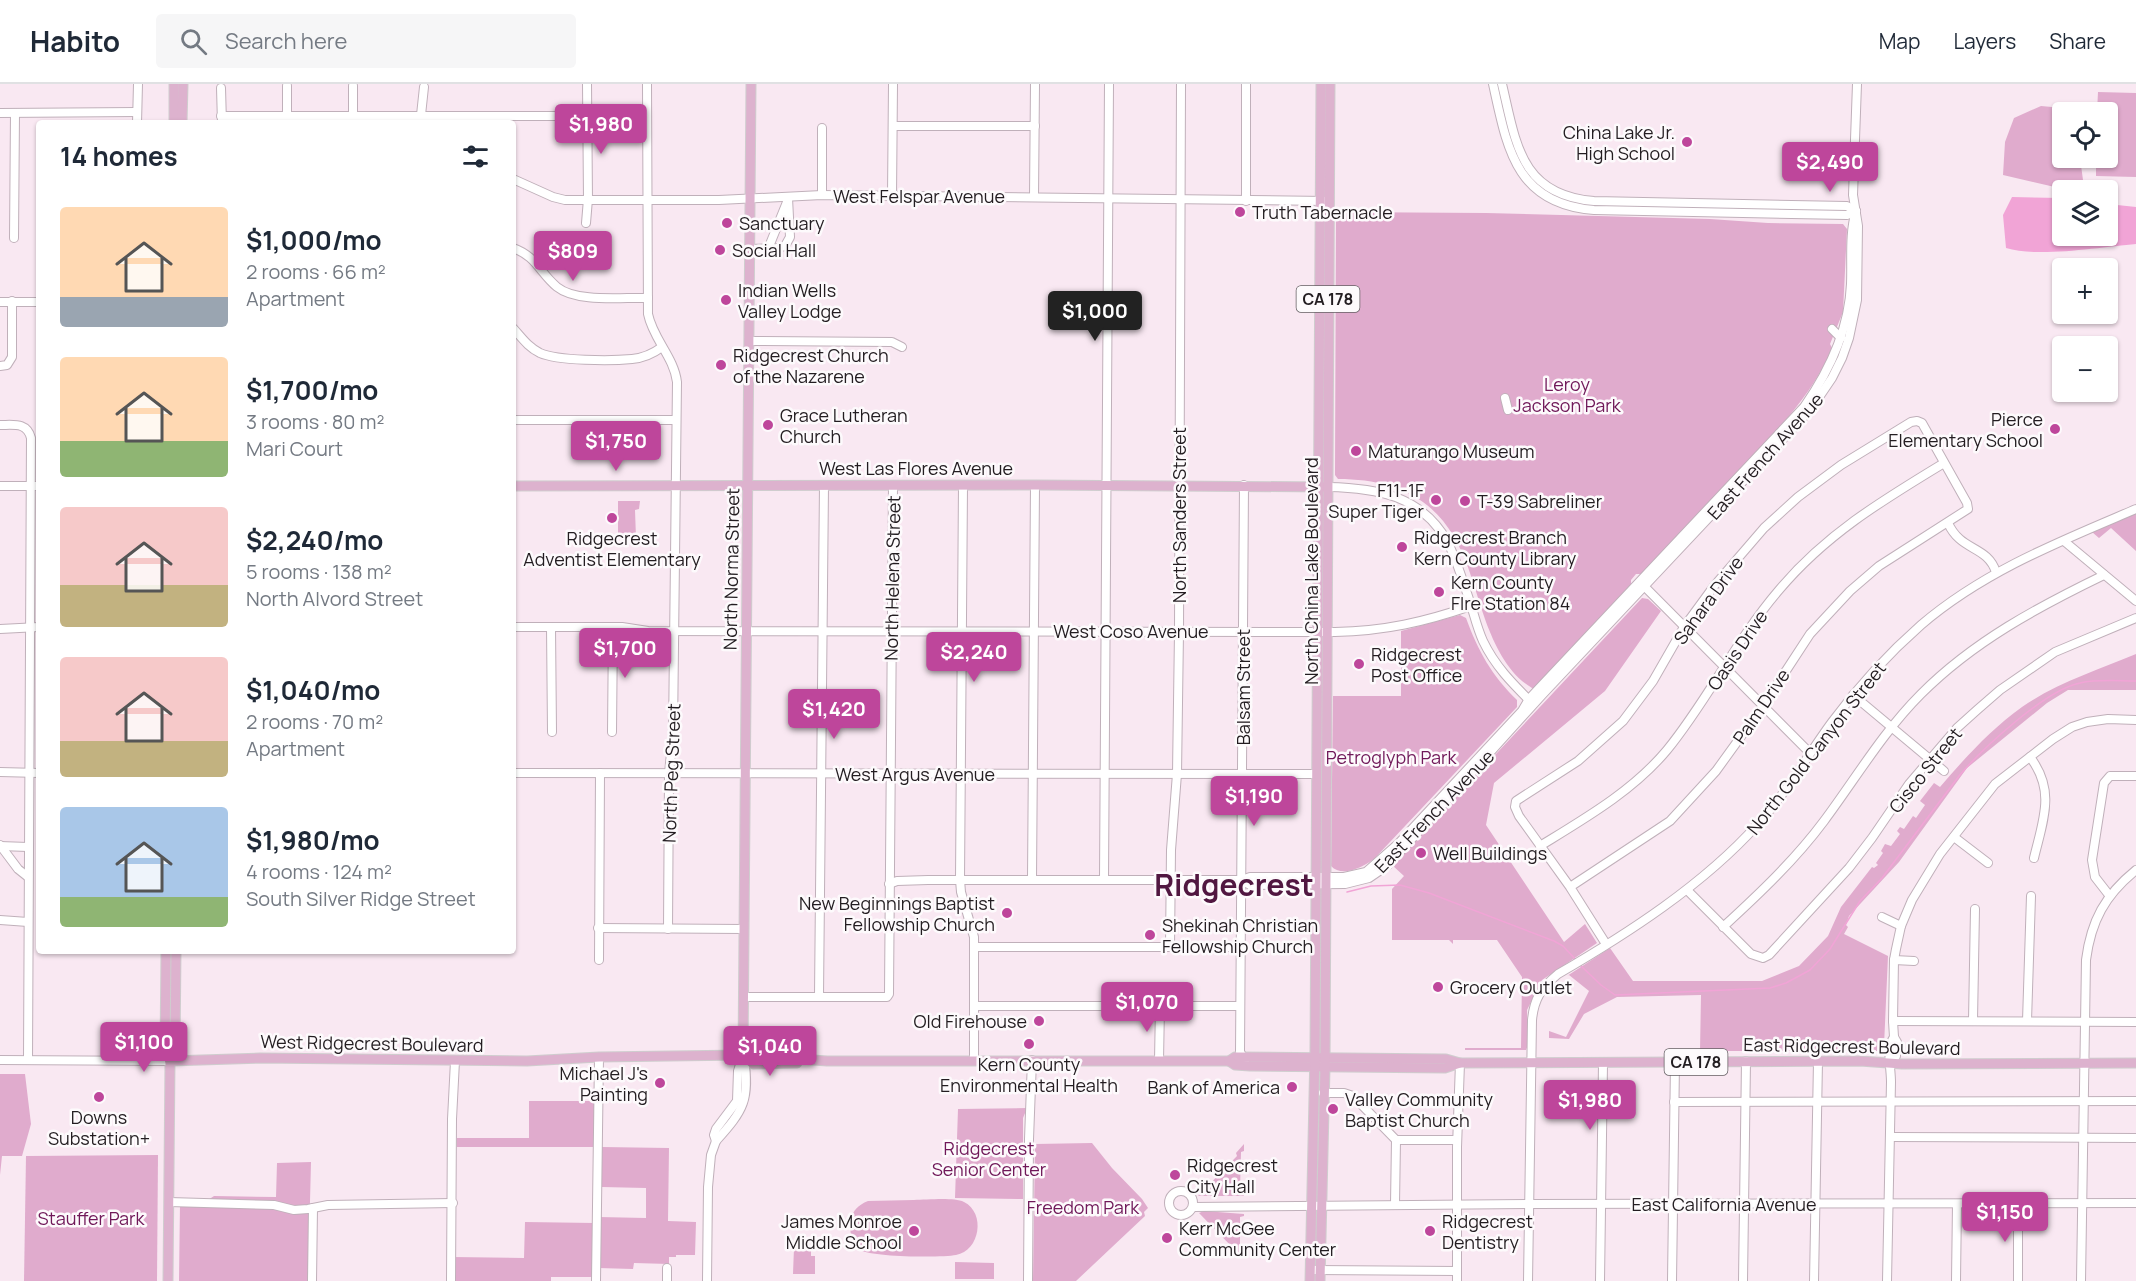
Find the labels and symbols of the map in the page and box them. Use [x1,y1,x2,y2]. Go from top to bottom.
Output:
pin: $1,980 [552,104,650,155]
place label: China Lake Jr. High School [1563,120,1675,165]
marker: China Lake Jr. High School [1680,135,1694,149]
pin: $2,490 [1781,142,1879,193]
street label: West Felspar Avenue [833,184,1005,208]
place label: Truth Tabernacle [1252,200,1393,224]
marker: Truth Tabernacle [1233,205,1247,219]
place label: Sanctuary [739,211,825,235]
marker: Sanctuary [720,216,734,230]
pin: $809 [537,231,609,282]
place label: Social Hall [732,238,816,262]
marker: Social Hall [713,243,727,257]
place label: Indian Wells Valley Lodge [738,278,842,323]
road number: CA 178 [1296,286,1360,312]
pin: $1,000 [1046,291,1144,342]
marker: Indian Wells Valley Lodge [719,293,733,307]
place label: Ridgecrest Church of the Nazarene [733,343,889,388]
marker: Ridgecrest Church of the Nazarene [714,358,728,372]
park label: Leroy Jackson Park [1513,372,1622,417]
street label: East French Avenue [1702,388,1828,524]
place label: Grace Lutheran Church [780,403,908,448]
place label: Pierce Elementary School [1888,407,2043,452]
marker: Grace Lutheran Church [761,418,775,432]
pin: $1,750 [567,421,665,472]
marker: Pierce Elementary School [2048,422,2062,436]
street label: North Sanders Street [1167,427,1191,603]
place label: Maturango Museum [1368,439,1535,463]
marker: Maturango Museum [1349,444,1363,458]
street label: West Las Flores Avenue [819,456,1013,480]
street label: North China Lake Boulevard [1299,457,1323,685]
place label: F11-1F Super Tiger [1328,478,1425,523]
street label: North Norma Street [718,488,744,650]
place label: T-39 Sabreliner [1477,489,1603,513]
marker: F11-1F Super Tiger [1429,493,1443,507]
marker: T-39 Sabreliner [1458,494,1472,508]
street label: North Helena Street [879,495,905,661]
marker: Ridgecrest Adventist Elementary [605,511,619,525]
place label: Ridgecrest Branch Kern County Library [1414,525,1577,570]
place label: Ridgecrest Adventist Elementary [523,526,701,571]
marker: Ridgecrest Branch Kern County Library [1395,540,1409,554]
street label: Sahara Drive [1668,551,1748,649]
place label: Kern County FIre Station 84 [1451,570,1570,615]
marker: Kern County FIre Station 84 [1432,585,1446,599]
street label: Oasis Drive [1701,605,1773,695]
street label: West Coso Avenue [1053,619,1209,643]
pin: $1,700 [576,628,674,679]
street label: Balsam Street [1231,629,1255,745]
pin: $2,240 [925,632,1023,683]
place label: Ridgecrest Post Office [1371,642,1462,687]
marker: Ridgecrest Post Office [1352,657,1366,671]
street label: North Gold Canyon Street [1741,657,1891,839]
street label: Palm Drive [1727,664,1795,748]
pin: $1,420 [785,689,883,740]
street label: North Peg Street [657,703,685,843]
street label: Cisco Street [1883,722,1967,818]
street label: East French Avenue [1369,744,1499,878]
park label: Petroglyph Park [1326,745,1457,769]
street label: West Argus Avenue [835,762,995,786]
pin: $1,190 [1205,776,1303,827]
place label: Well Buildings [1433,841,1547,865]
marker: Well Buildings [1414,846,1428,860]
district label: Ridgecrest [1154,864,1314,905]
place label: New Beginnings Baptist Fellowship Church [799,891,995,936]
marker: New Beginnings Baptist Fellowship Church [1000,906,1014,920]
place label: Shekinah Christian Fellowship Church [1162,913,1318,958]
marker: Shekinah Christian Fellowship Church [1143,928,1157,942]
place label: Grocery Outlet [1450,975,1572,999]
marker: Grocery Outlet [1431,980,1445,994]
pin: $1,070 [1098,982,1196,1033]
place label: Old Firehouse [913,1009,1027,1033]
marker: Old Firehouse [1032,1014,1046,1028]
pin: $1,100 [95,1022,193,1073]
pin: $1,040 [721,1026,819,1077]
street label: West Ridgecrest Boulevard [260,1029,484,1057]
street label: East Ridgecrest Boulevard [1743,1032,1961,1060]
marker: Kern County Environmental Health [1022,1037,1036,1051]
road number: CA 178 [1664,1049,1728,1075]
place label: Kern County Environmental Health [940,1052,1118,1097]
place label: Michael J's Painting [559,1061,648,1106]
place label: Bank of America [1147,1075,1280,1099]
marker: Michael J's Painting [653,1076,667,1090]
marker: Bank of America [1285,1080,1299,1094]
pin: $1,980 [1541,1080,1639,1131]
place label: Valley Community Baptist Church [1345,1087,1493,1132]
marker: Downs Substation+ [92,1090,106,1104]
marker: Valley Community Baptist Church [1326,1102,1340,1116]
place label: Downs Substation+ [48,1105,150,1150]
park label: Ridgecrest Senior Center [932,1136,1047,1181]
place label: Ridgecrest City Hall [1187,1153,1278,1198]
marker: Ridgecrest City Hall [1168,1168,1182,1182]
street label: East California Avenue [1631,1192,1817,1216]
pin: $1,150 [1956,1192,2054,1243]
park label: Freedom Park [1027,1195,1140,1219]
park label: Stauffer Park [37,1206,146,1230]
place label: James Monroe Middle School [781,1209,902,1254]
place label: Ridgecrest Dentistry [1442,1209,1533,1254]
place label: Kerr McGee Community Center [1179,1216,1337,1261]
marker: James Monroe Middle School [907,1224,921,1238]
marker: Ridgecrest Dentistry [1423,1224,1437,1238]
marker: Kerr McGee Community Center [1160,1231,1174,1245]

